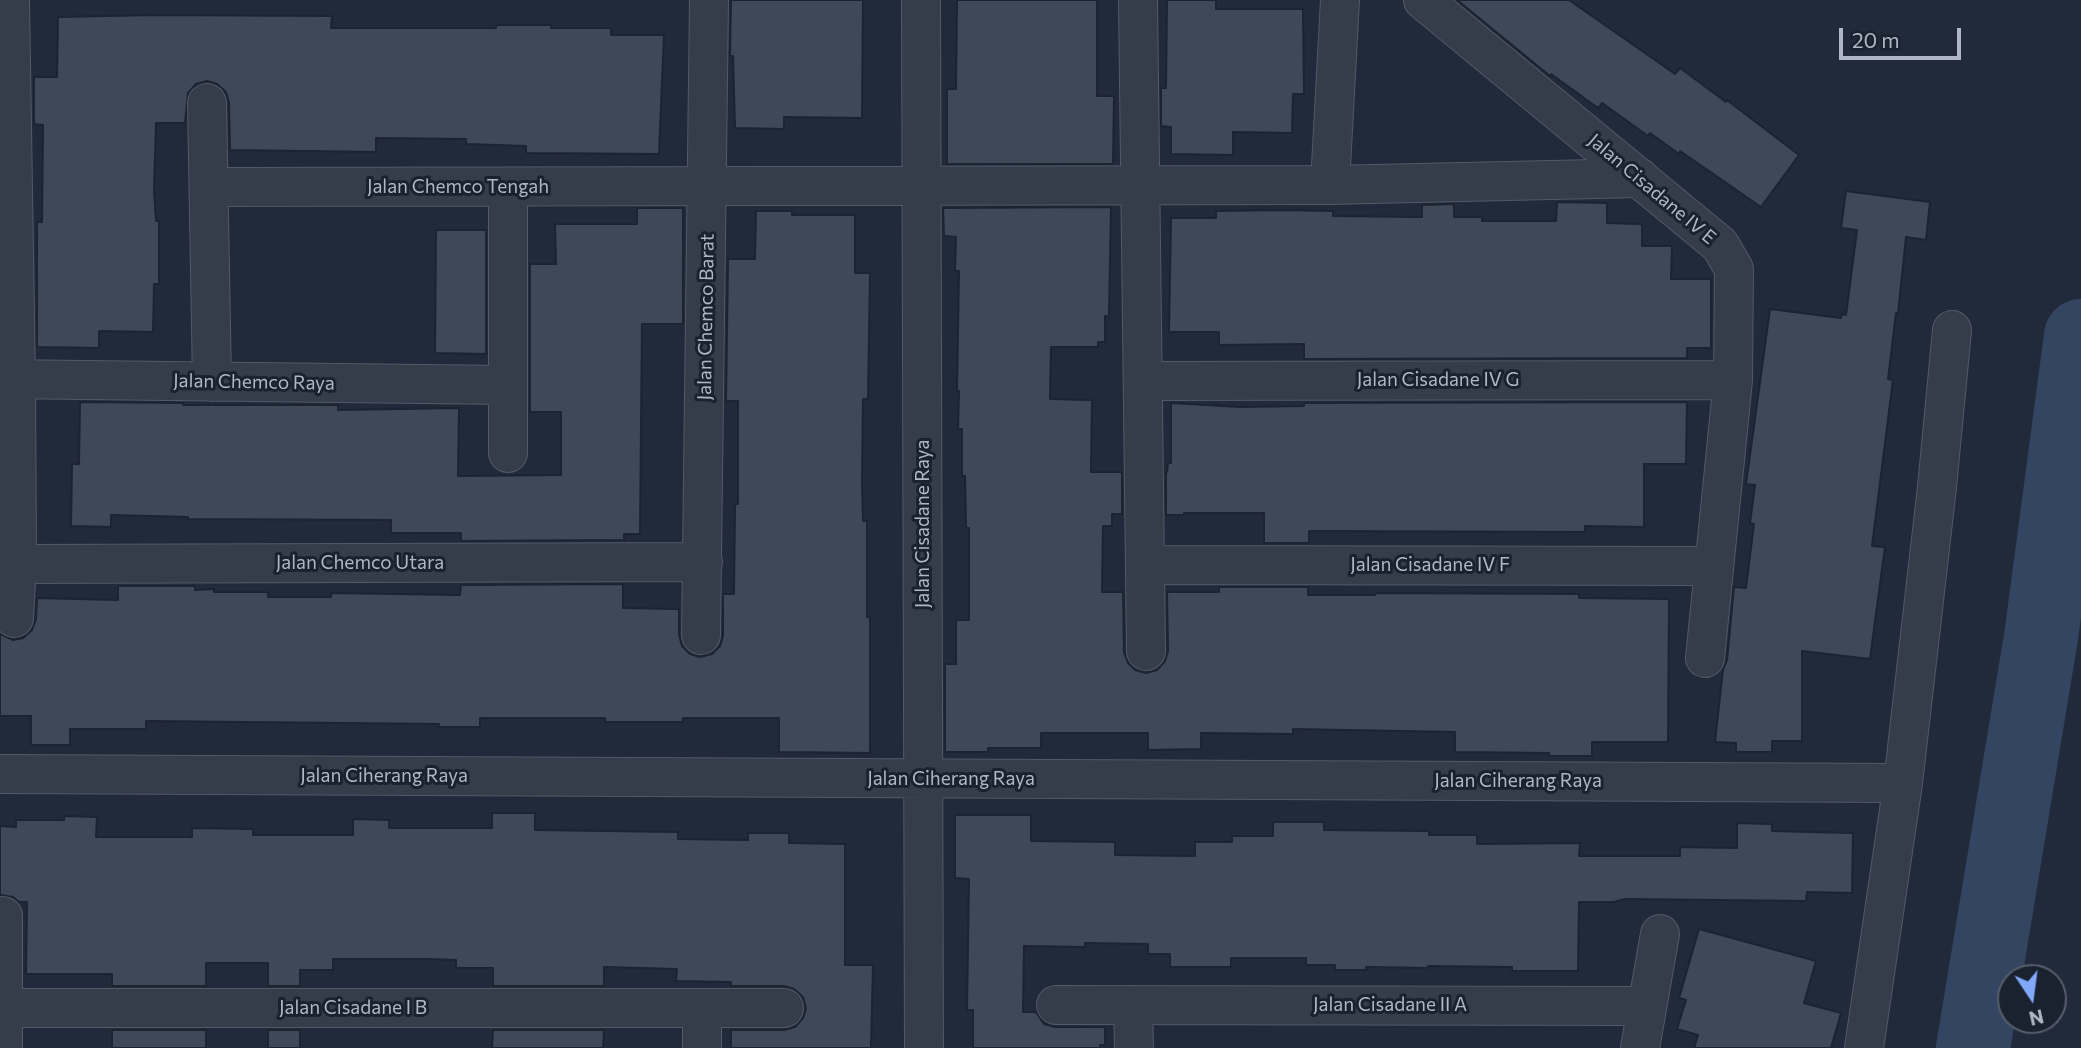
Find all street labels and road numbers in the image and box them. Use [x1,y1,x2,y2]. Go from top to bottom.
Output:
street label: Jalan Cisadane IV E [1583,129,1721,249]
street label: Jalan Chemco Tengah [367,176,549,198]
street label: Jalan Chemco Barat [693,233,719,401]
street label: Jalan Chemco Raya [173,369,335,395]
street label: Jalan Cisadane IV G [1357,369,1519,391]
street label: Jalan Cisadane Raya [912,440,934,608]
street label: Jalan Chemco Utara [276,552,444,574]
street label: Jalan Cisadane IV F [1350,554,1510,576]
street label: Jalan Ciherang Raya [300,765,468,787]
street label: Jalan Ciherang Raya [867,768,1035,790]
street label: Jalan Ciherang Raya [1434,770,1602,792]
street label: Jalan Cisadane II A [1313,994,1467,1016]
street label: Jalan Cisadane I B [279,997,427,1019]

